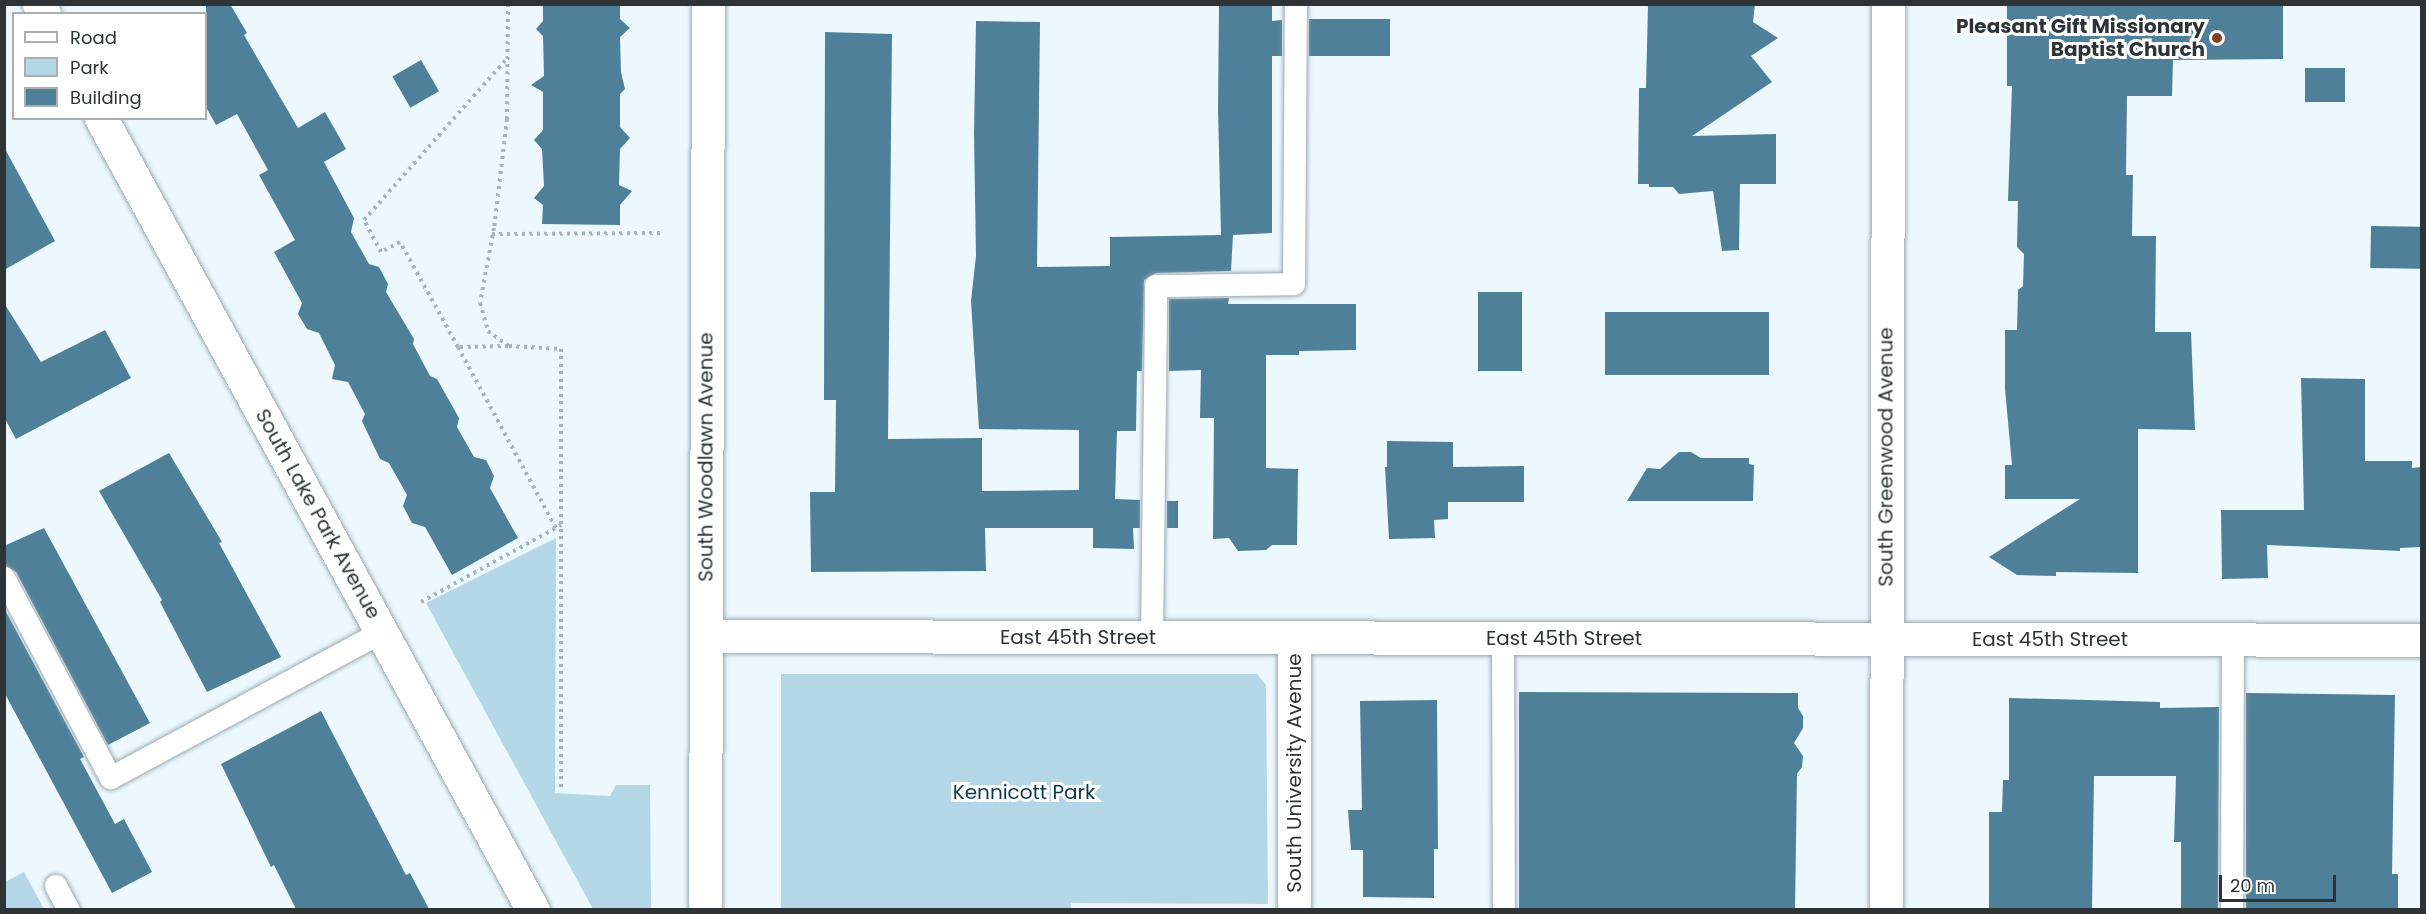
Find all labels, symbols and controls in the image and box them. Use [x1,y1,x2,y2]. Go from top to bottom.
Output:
legend [12,12,207,120]
place label: Pleasant Gift Missionary Baptist Church [1956,14,2205,61]
text: Road [70,25,117,50]
marker: Pleasant Gift Missionary Baptist Church [2210,31,2224,45]
text: Park [70,55,109,80]
text: Building [70,85,142,110]
street label: South Greenwood Avenue [1874,327,1898,587]
street label: South Woodlawn Avenue [694,332,718,582]
street label: South Lake Park Avenue [250,405,386,623]
street label: East 45th Street [1000,625,1156,649]
street label: East 45th Street [1486,626,1642,650]
street label: East 45th Street [1972,627,2128,651]
street label: South University Avenue [1282,653,1306,893]
park label: Kennicott Park [953,780,1095,804]
scale bar [2222,863,2339,901]
text: 20 m [2230,873,2275,898]

